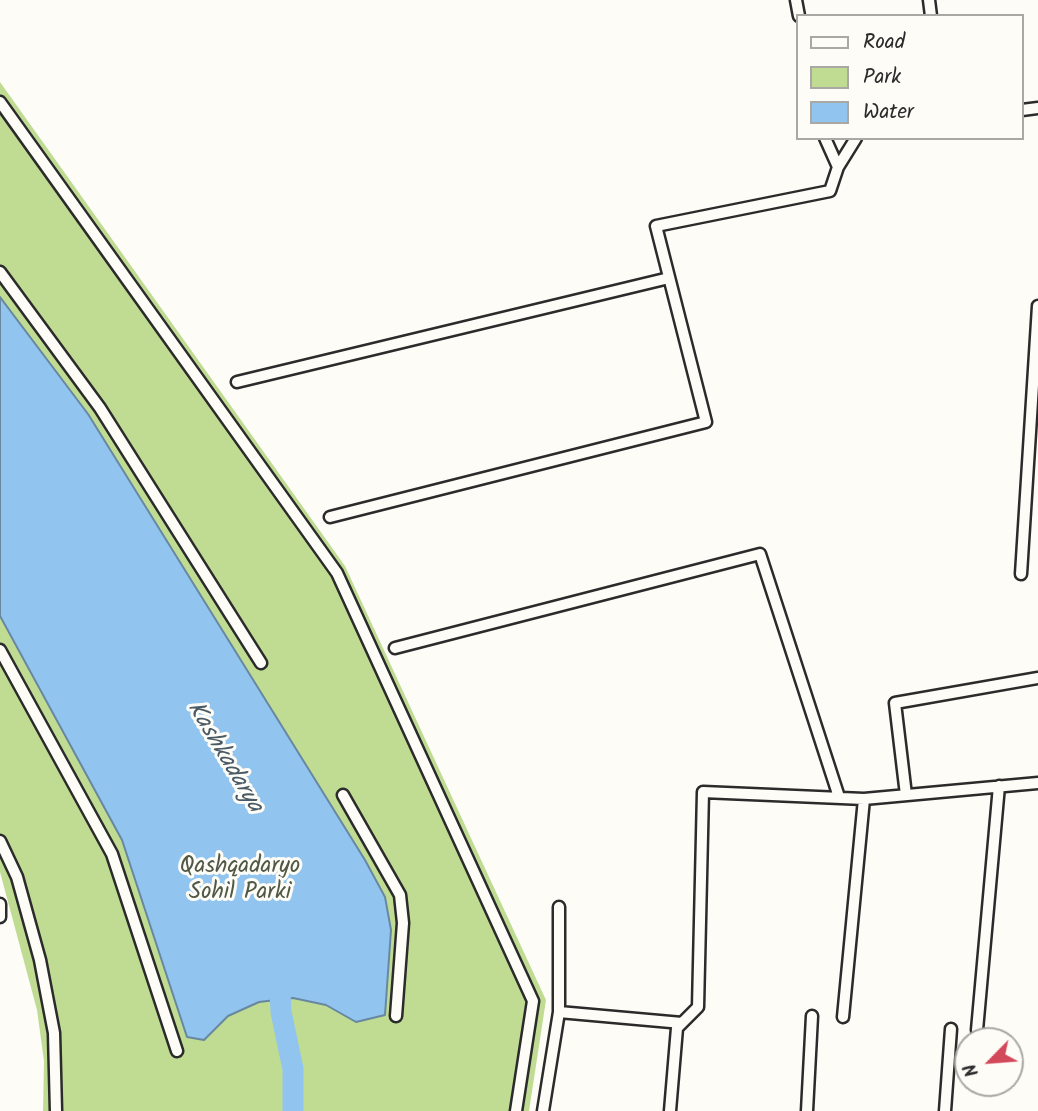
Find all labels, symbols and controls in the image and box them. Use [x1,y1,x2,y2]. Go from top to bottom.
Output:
legend [796,14,1024,140]
text: Road [863,26,905,59]
text: Park [863,61,901,94]
text: Water [863,96,914,129]
water label: Kashkadarya [179,697,267,819]
park label: Qashqadaryo Sohil Parki [180,854,300,908]
north arrow [954,1027,1024,1097]
text: N [956,1058,988,1082]

